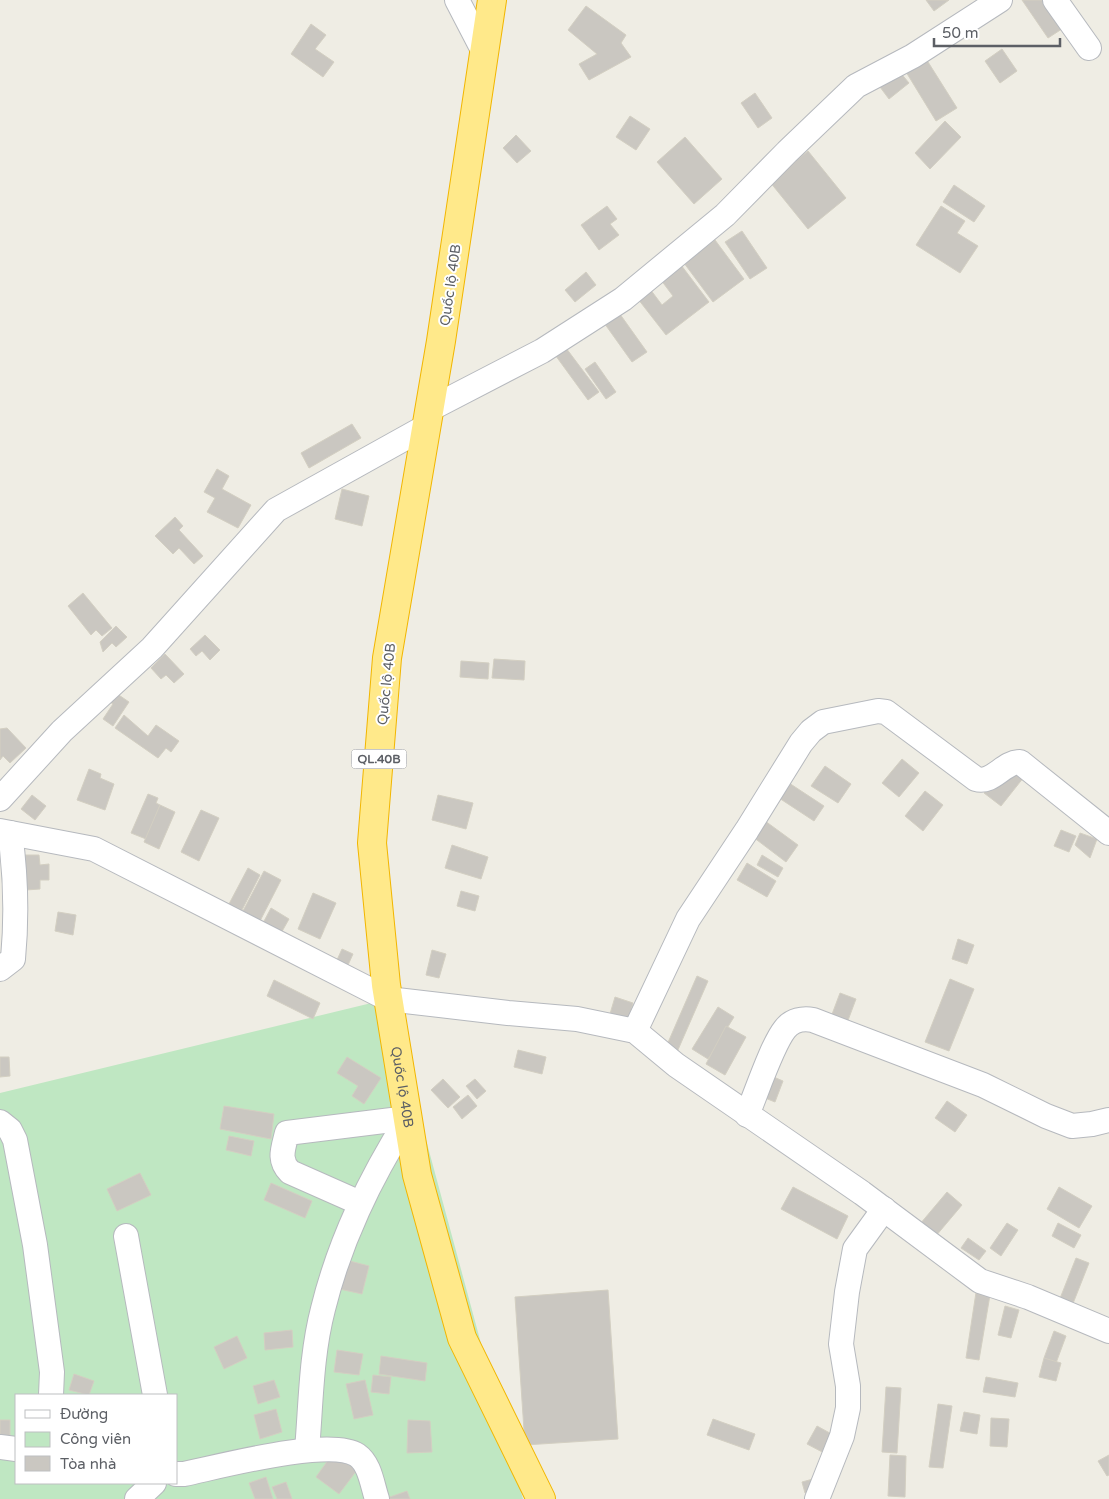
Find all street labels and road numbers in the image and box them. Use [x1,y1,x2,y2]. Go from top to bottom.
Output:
street label: Quốc lộ 40B [436,243,465,327]
street label: Quốc lộ 40B [374,642,399,726]
road number: QL.40B [352,750,406,769]
street label: Quốc lộ 40B [387,1045,417,1129]

